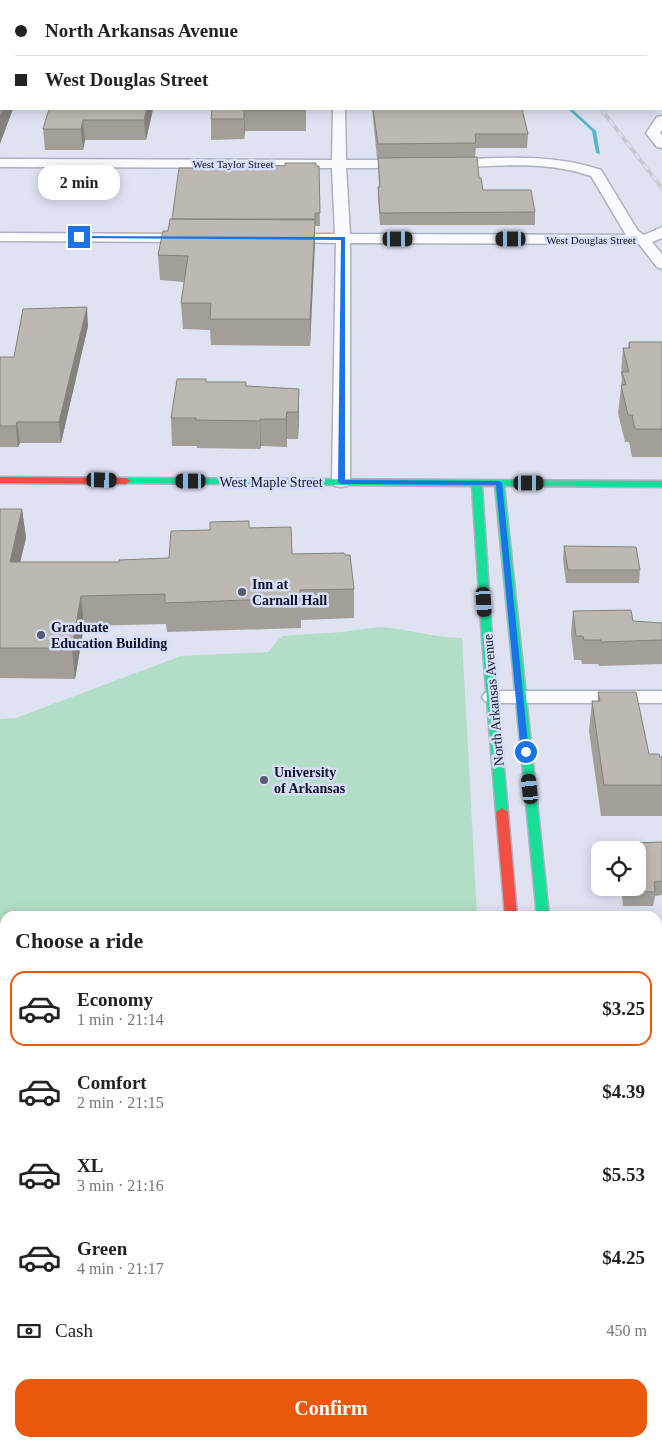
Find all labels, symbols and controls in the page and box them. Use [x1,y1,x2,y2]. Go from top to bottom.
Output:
text: North Arkansas Avenue [45,20,238,41]
text: West Douglas Street [45,69,208,90]
street label: West Taylor Street [192,158,274,170]
callout: 2 min [38,164,120,200]
text: 2 min [60,174,98,191]
route end [68,226,90,248]
car [383,232,413,247]
car [496,232,526,247]
street label: West Douglas Street [546,234,636,246]
car [86,472,117,488]
car [176,474,206,489]
street label: West Maple Street [219,475,323,490]
car [514,476,544,491]
place label: Inn at Carnall Hall [252,577,327,608]
marker: Inn at Carnall Hall [236,586,248,598]
car [475,587,492,617]
place label: Graduate Education Building [51,620,167,651]
marker: Graduate Education Building [35,629,47,641]
street label: North Arkansas Avenue [480,633,507,767]
route start [515,741,537,763]
place label: University of Arkansas [274,765,346,796]
car [520,773,539,805]
marker: University of Arkansas [258,774,270,786]
map controls [591,841,646,896]
button: locate [591,841,646,896]
text: Choose a ride [15,928,143,953]
icon: car [17,986,62,1031]
text: Economy [77,989,153,1010]
text: $3.25 [602,998,645,1019]
text: 1 min · 21:14 [77,1011,164,1028]
icon: car [17,1069,62,1114]
text: Comfort [77,1072,147,1093]
text: $4.39 [602,1081,645,1102]
text: 2 min · 21:15 [77,1094,164,1111]
icon: car [17,1152,62,1197]
text: XL [77,1155,103,1176]
text: $5.53 [602,1164,645,1185]
text: 3 min · 21:16 [77,1177,164,1194]
icon: car [17,1235,62,1280]
text: Green [77,1238,127,1259]
text: $4.25 [602,1247,645,1268]
text: 4 min · 21:17 [77,1260,164,1277]
icon: cash [15,1317,43,1345]
text: Cash [55,1320,93,1341]
text: 450 m [607,1322,647,1339]
button: Confirm [15,1379,647,1437]

